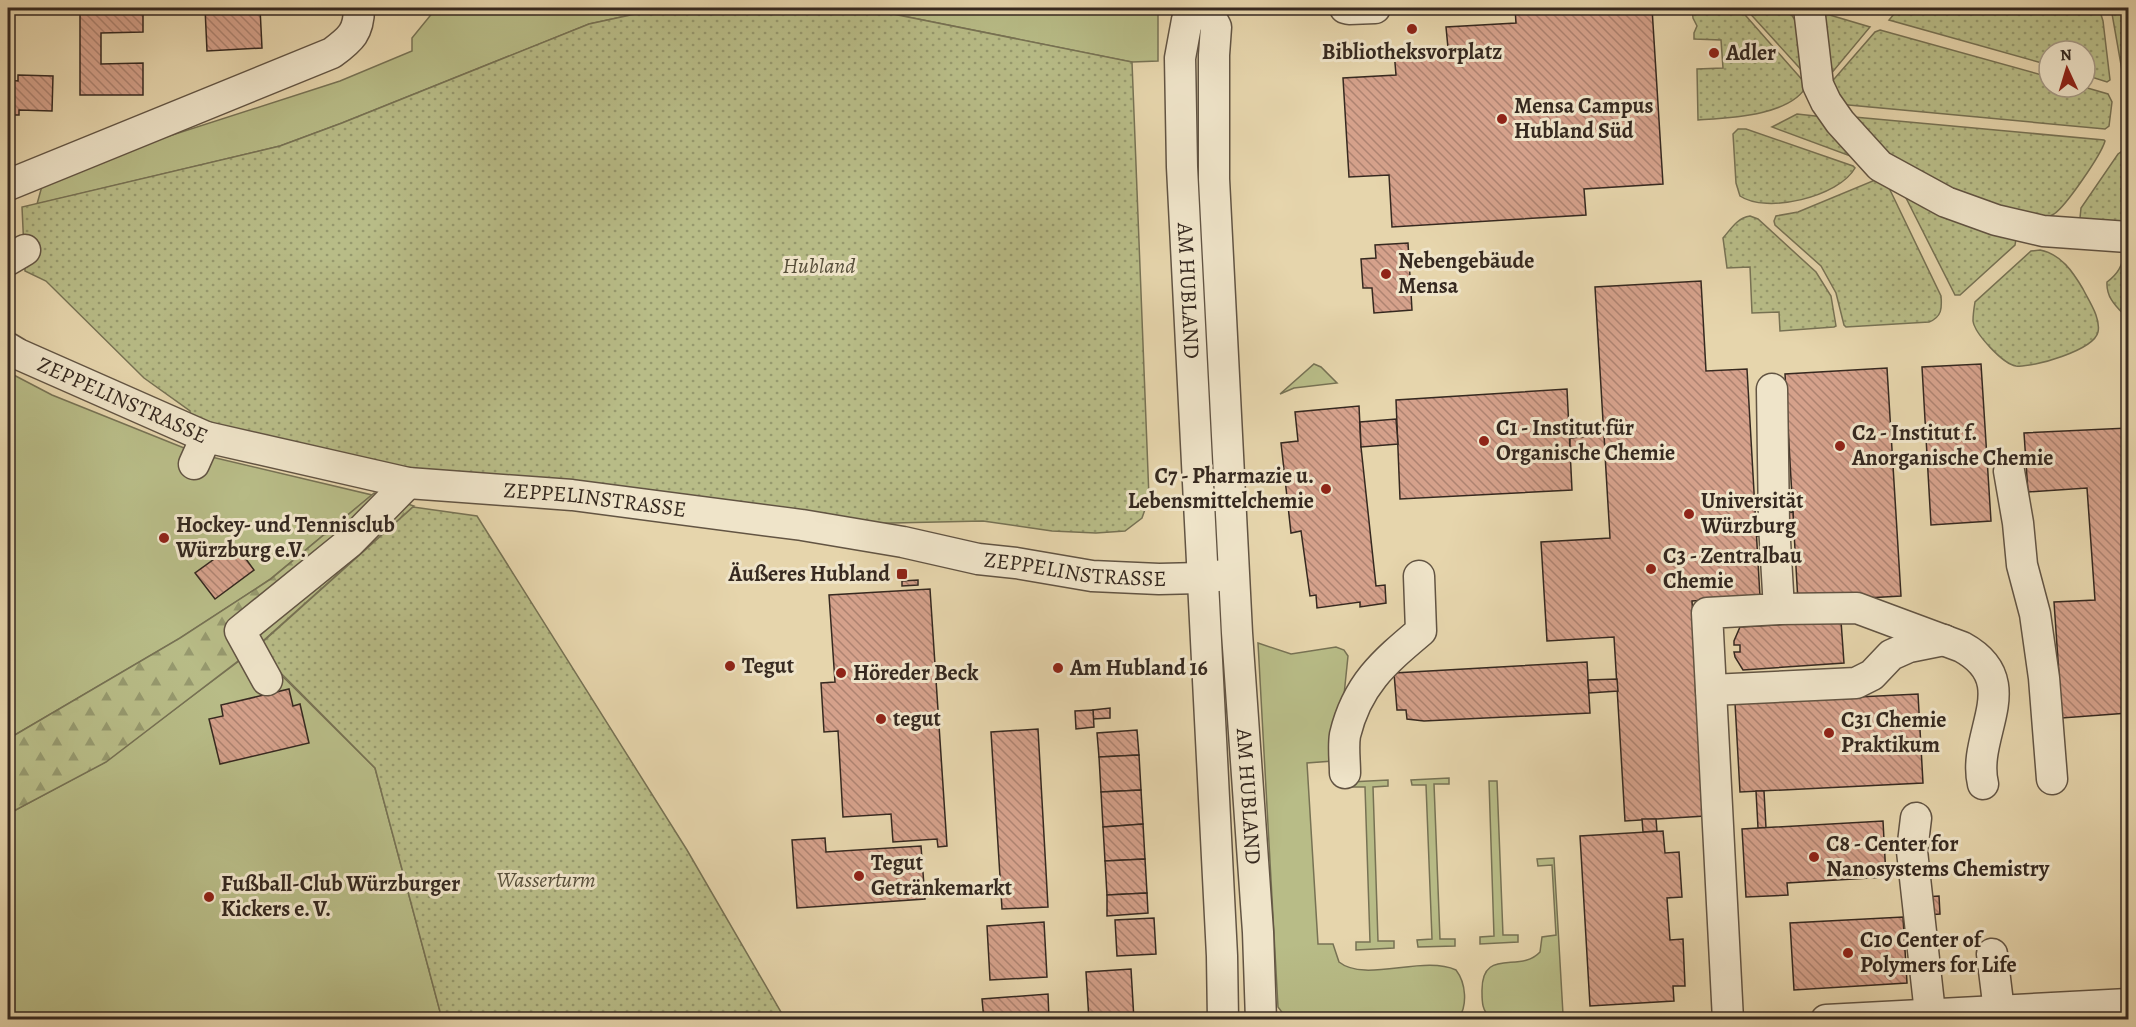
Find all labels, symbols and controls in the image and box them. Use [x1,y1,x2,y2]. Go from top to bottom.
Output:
marker: Bibliotheksvorplatz [1405,22,1419,36]
place label: Bibliotheksvorplatz [1322,37,1502,67]
place label: Adler [1725,38,1776,68]
north arrow [2037,39,2097,99]
text: N [2059,44,2073,66]
marker: Adler [1707,46,1721,60]
place label: Mensa Campus Hubland Süd [1514,91,1654,146]
marker: Mensa Campus Hubland Süd [1495,112,1509,126]
street label: AM HUBLAND [1170,221,1207,360]
place label: Nebengebäude Mensa [1398,246,1534,301]
park label: Hubland [783,251,855,281]
marker: Nebengebäude Mensa [1379,267,1393,281]
street label: ZEPPELINSTRASSE [33,349,213,451]
place label: C1 - Institut für Organische Chemie [1496,413,1675,468]
place label: C2 - Institut f. Anorganische Chemie [1851,418,2054,473]
marker: C1 - Institut für Organische Chemie [1477,434,1491,448]
marker: C2 - Institut f. Anorganische Chemie [1833,439,1847,453]
place label: C7 - Pharmazie u. Lebensmittelchemie [1128,461,1314,516]
street label: ZEPPELINSTRASSE [502,475,688,525]
marker: C7 - Pharmazie u. Lebensmittelchemie [1319,482,1333,496]
place label: Universität Würzburg [1700,486,1804,541]
marker: Universität Würzburg [1682,507,1696,521]
place label: Hockey- und Tennisclub Würzburg e.V. [175,510,395,565]
marker: Hockey- und Tennisclub Würzburg e.V. [157,531,171,545]
place label: C3 - Zentralbau Chemie [1663,541,1803,596]
street label: ZEPPELINSTRASSE [983,545,1167,594]
place label: Äußeres Hubland [728,559,890,589]
marker: C3 - Zentralbau Chemie [1644,562,1658,576]
marker: Äußeres Hubland [895,567,909,581]
place label: Tegut [742,651,795,681]
place label: Am Hubland 16 [1069,653,1208,683]
place label: Höreder Beck [853,658,979,688]
marker: Tegut [723,659,737,673]
marker: Am Hubland 16 [1051,661,1065,675]
marker: Höreder Beck [834,666,848,680]
place label: tegut [893,704,941,734]
place label: C31 Chemie Praktikum [1841,705,1947,760]
marker: tegut [874,712,888,726]
street label: AM HUBLAND [1229,726,1268,866]
marker: C31 Chemie Praktikum [1822,726,1836,740]
place label: C8 - Center for Nanosystems Chemistry [1826,829,2050,884]
place label: Tegut Getränkemarkt [871,848,1013,903]
marker: C8 - Center for Nanosystems Chemistry [1807,850,1821,864]
park label: Wasserturm [496,865,596,895]
place label: Fußball-Club Würzburger Kickers e. V. [221,869,460,924]
marker: Tegut Getränkemarkt [852,869,866,883]
marker: Fußball-Club Würzburger Kickers e. V. [202,890,216,904]
place label: C10 Center of Polymers for Life [1860,925,2017,980]
marker: C10 Center of Polymers for Life [1841,946,1855,960]

